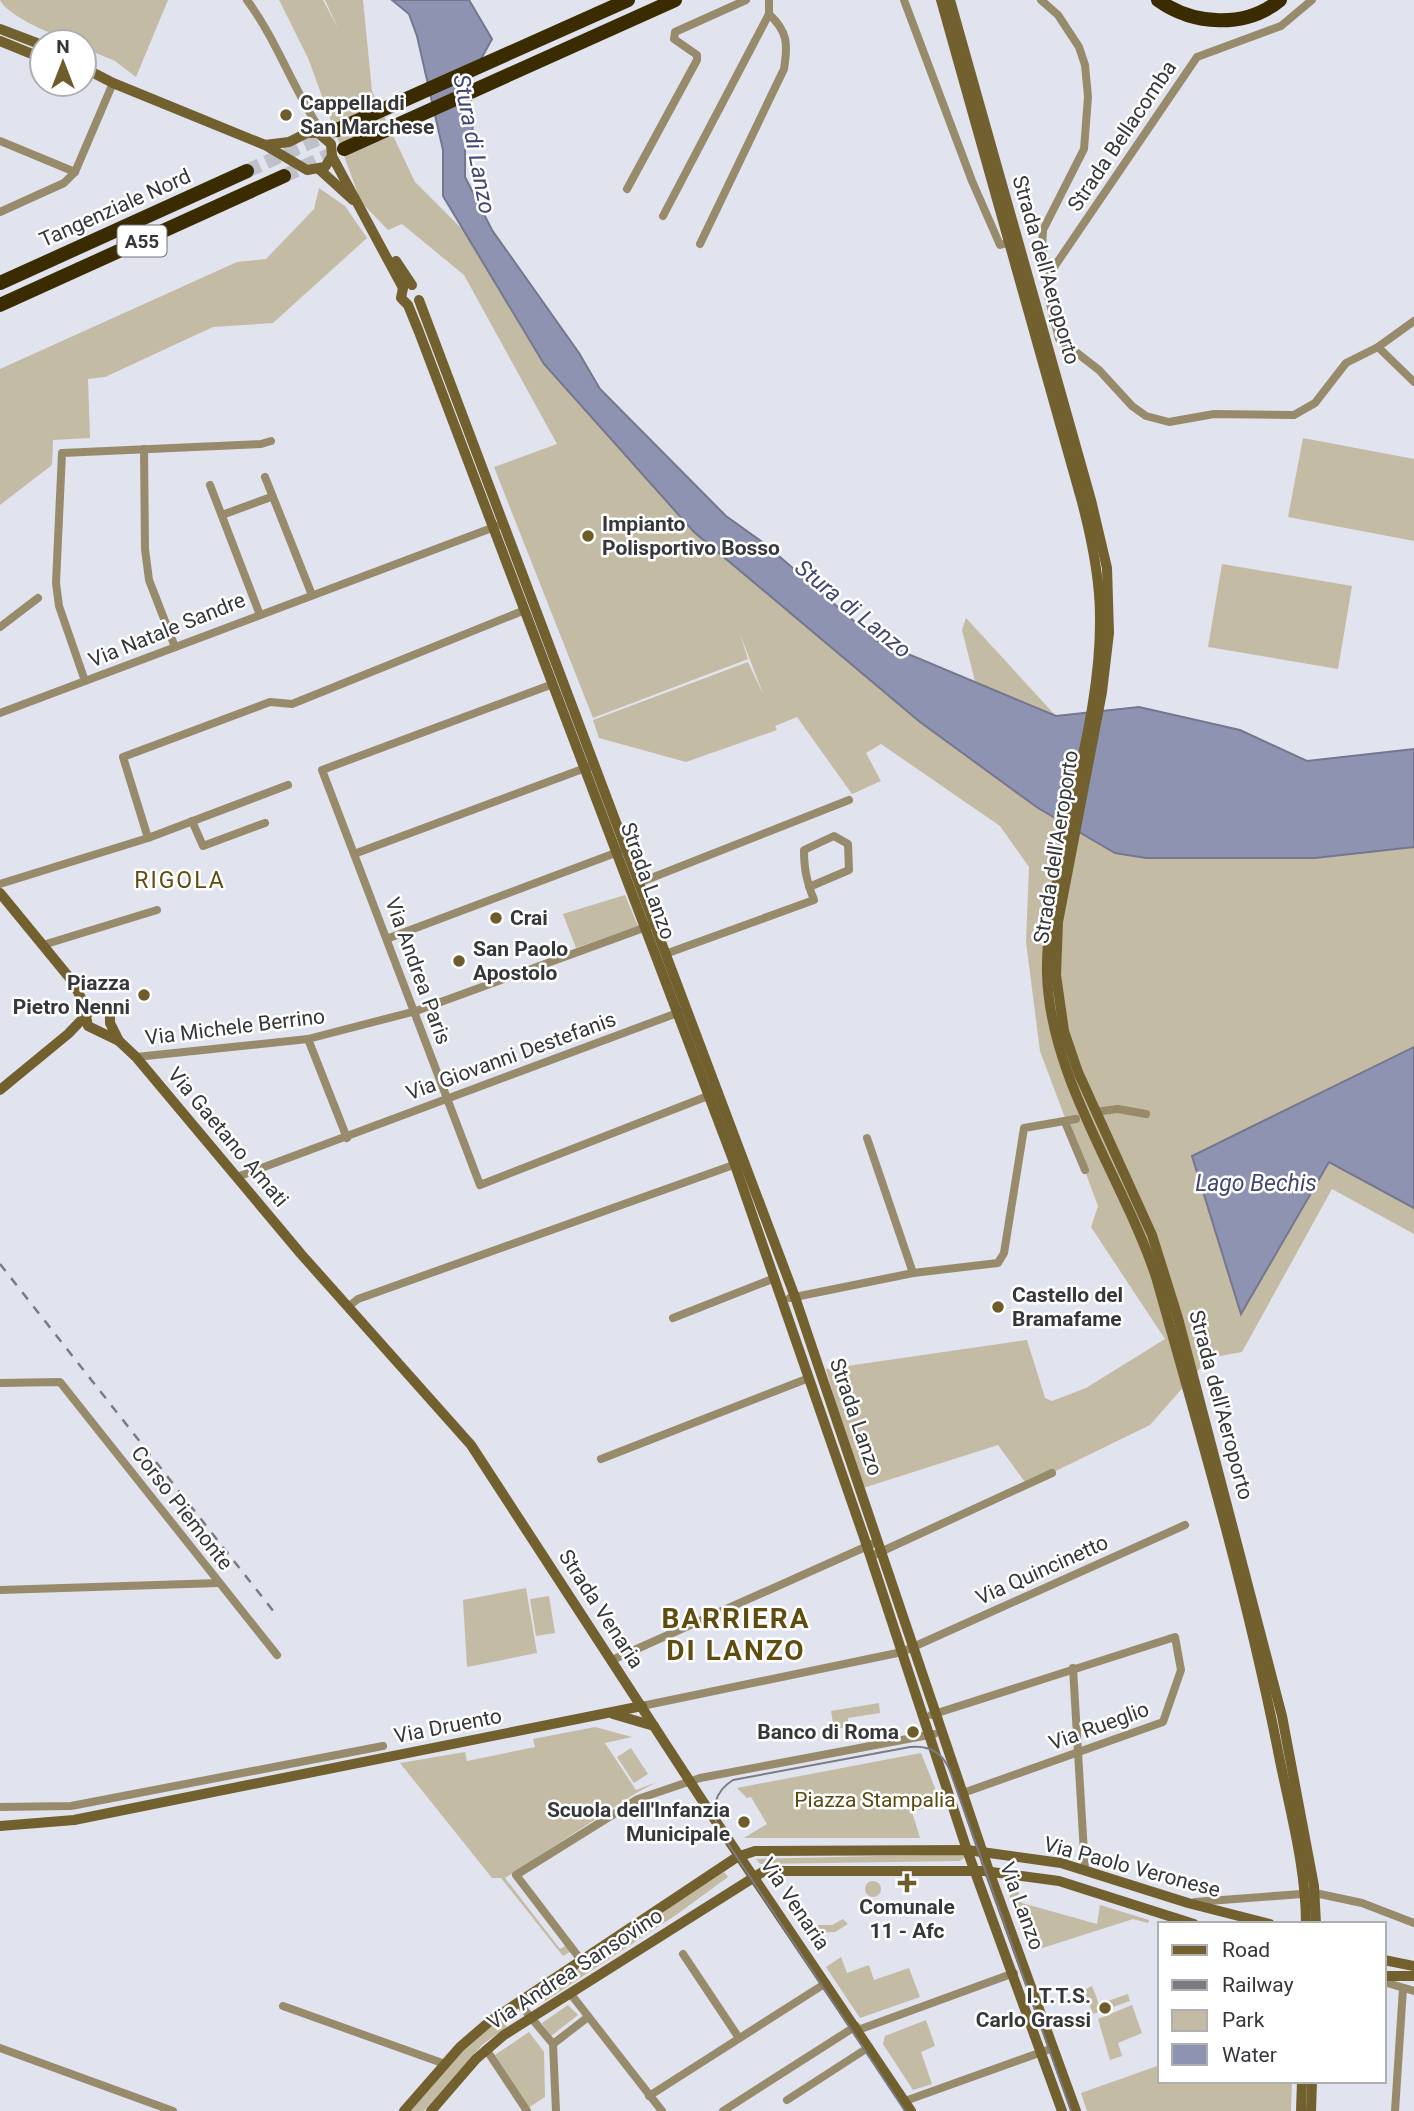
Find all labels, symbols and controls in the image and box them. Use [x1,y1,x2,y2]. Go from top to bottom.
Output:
north arrow [28,28,98,98]
text: N [56,35,70,58]
street label: Strada Bellacomba [1063,56,1181,216]
water label: Stura di Lanzo [447,72,501,216]
place label: Cappella di San Marchese [300,91,434,139]
marker: Cappella di San Marchese [278,107,294,123]
street label: Tangenziale Nord [36,164,194,252]
street label: Strada dell'Aeroporto [1008,173,1084,367]
road number: A55 [118,226,166,256]
place label: Impianto Polisportivo Bosso [602,512,780,560]
marker: Impianto Polisportivo Bosso [580,528,596,544]
water label: Stura di Lanzo [790,554,916,664]
street label: Via Natale Sandre [85,588,249,672]
street label: Strada dell'Aeroporto [1029,749,1083,945]
street label: Strada Lanzo [616,819,680,943]
district label: RIGOLA [134,867,226,894]
street label: Via Andrea Paris [380,894,456,1048]
place label: Crai [510,906,548,930]
marker: Crai [488,910,504,926]
place label: San Paolo Apostolo [473,937,568,985]
marker: San Paolo Apostolo [451,953,467,969]
place label: Piazza Pietro Nenni [13,971,130,1019]
marker: Piazza Pietro Nenni [136,987,152,1003]
street label: Via Michele Berrino [144,1004,326,1050]
street label: Via Giovanni Destefanis [403,1007,619,1105]
street label: Via Gaetano Amati [163,1062,293,1212]
water label: Lago Bechis [1195,1170,1317,1197]
place label: Castello del Bramafame [1012,1283,1123,1331]
marker: Castello del Bramafame [990,1299,1006,1315]
street label: Strada dell'Aeroporto [1184,1308,1258,1502]
street label: Strada Lanzo [825,1355,887,1479]
street label: Corso Piemonte [126,1441,238,1575]
street label: Via Quincinetto [972,1530,1112,1610]
street label: Strada Venaria [554,1545,648,1673]
district label: BARRIERA DI LANZO [661,1602,811,1667]
street label: Via Rueglio [1046,1697,1152,1755]
street label: Via Druento [392,1704,504,1748]
place label: Banco di Roma [757,1720,899,1744]
marker: Banco di Roma [905,1724,921,1740]
park label: Piazza Stampalia [794,1788,956,1812]
place label: Scuola dell'Infanzia Municipale [547,1798,730,1846]
marker: Scuola dell'Infanzia Municipale [736,1814,752,1830]
street label: Via Paolo Veronese [1041,1832,1223,1902]
street label: Via Venaria [755,1853,835,1955]
street label: Via Lanzo [995,1859,1049,1953]
marker: Comunale 11 - Afc [899,1875,915,1891]
place label: Comunale 11 - Afc [859,1895,955,1943]
street label: Via Andrea Sansovino [483,1903,667,2035]
legend [1158,1922,1386,2083]
text: Road [1222,1938,1270,1962]
text: Railway [1222,1973,1294,1997]
place label: I.T.T.S. Carlo Grassi [976,1984,1091,2032]
marker: I.T.T.S. Carlo Grassi [1097,2000,1113,2016]
text: Park [1222,2008,1265,2032]
text: Water [1222,2043,1277,2067]

